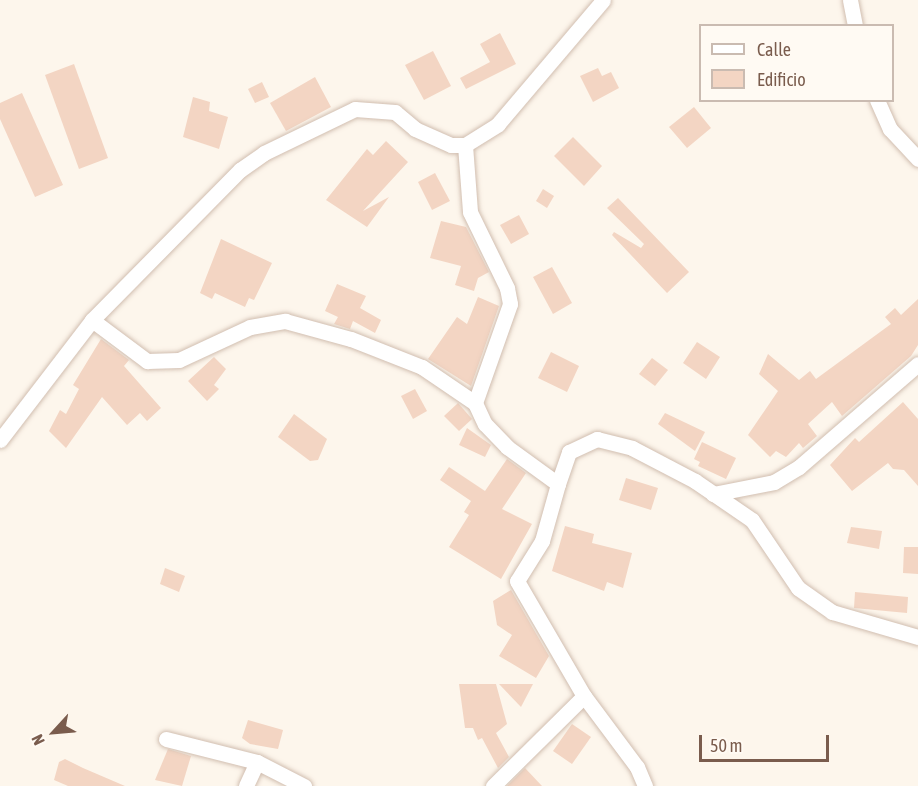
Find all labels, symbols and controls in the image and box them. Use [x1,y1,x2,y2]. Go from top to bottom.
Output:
legend [699,24,894,102]
text: Calle [757,39,791,60]
text: Edificio [757,69,806,90]
north arrow [24,702,84,762]
scale bar [702,723,832,761]
text: N [28,732,48,748]
text: 50 m [710,735,742,756]

